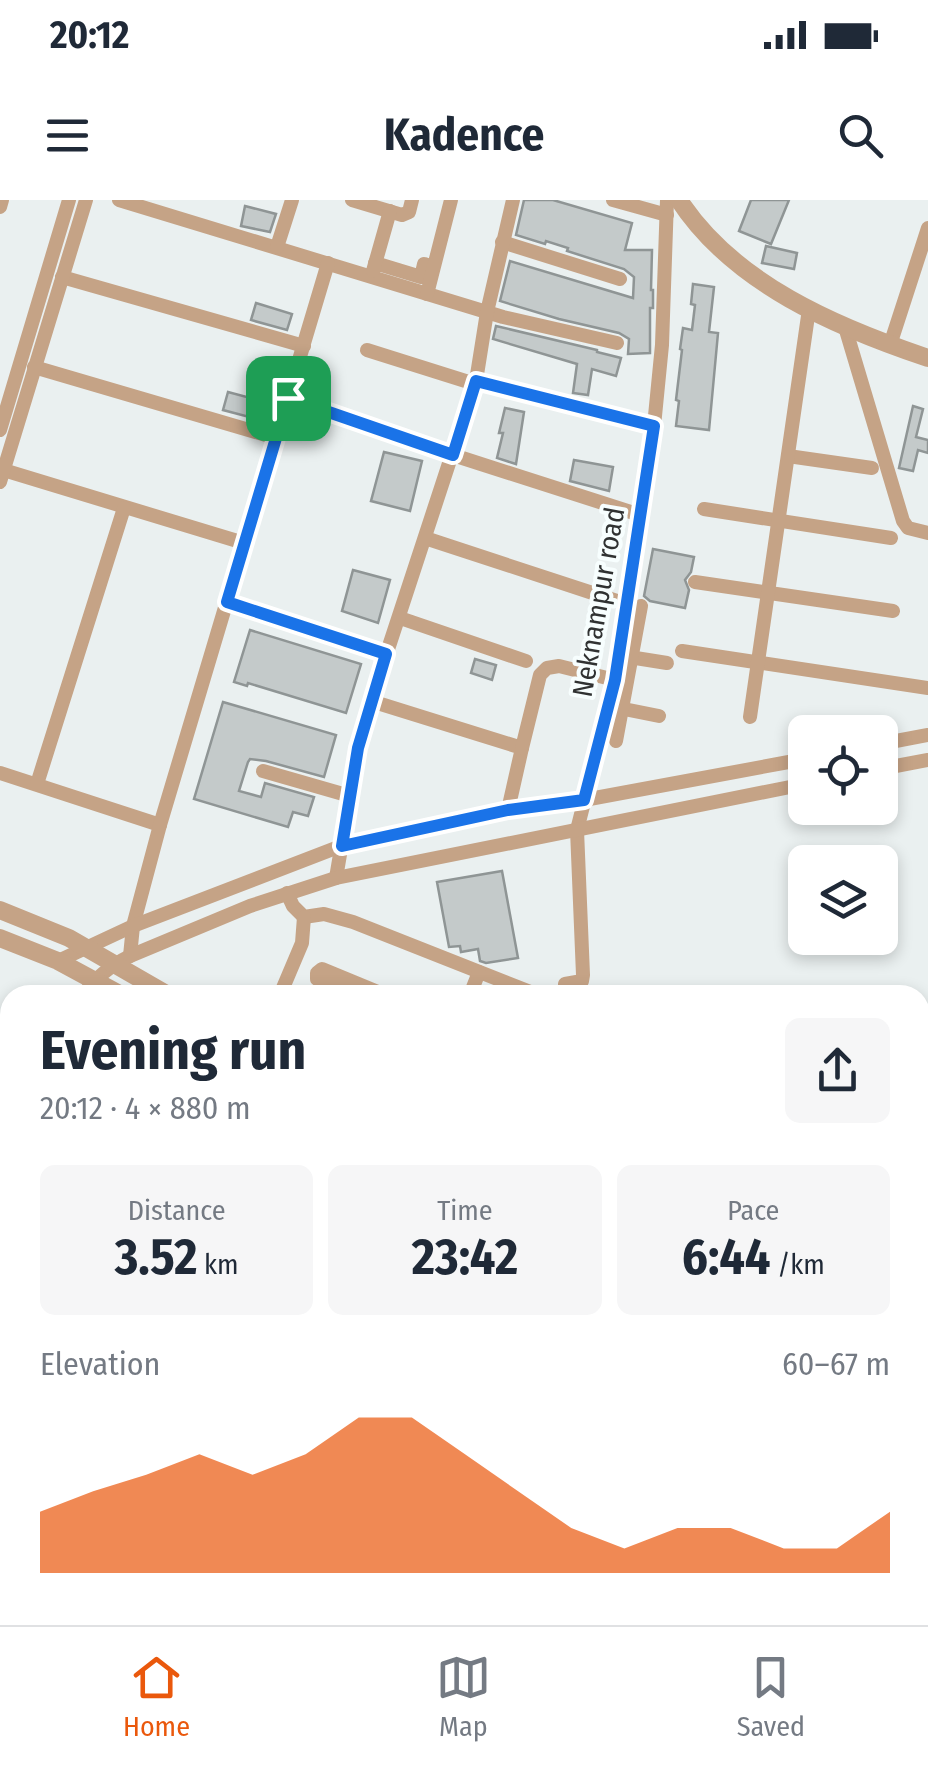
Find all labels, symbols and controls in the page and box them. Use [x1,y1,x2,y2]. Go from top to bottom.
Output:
text: 20:12 [50,12,129,58]
icon: menu [40,108,95,163]
text: Kadence [384,108,544,162]
icon: search [833,108,888,163]
pin [246,356,331,441]
icon: arrive [261,371,316,426]
street label: Neknampur road [566,505,631,699]
map controls [788,715,898,955]
button: locate [788,715,898,825]
button: layers [788,845,898,955]
text: Evening run [40,1018,306,1084]
button: share [785,1018,890,1123]
text: 20:12 · 4 × 880 m [40,1089,251,1127]
text: Distance [128,1194,226,1227]
text: Time [437,1194,493,1227]
text: Pace [727,1194,779,1227]
text: 3.52 [115,1227,197,1287]
text: 23:42 [412,1227,518,1287]
text: 6:44 [682,1227,771,1287]
text: km [197,1248,239,1281]
text: /km [771,1248,825,1281]
text: Elevation [40,1345,160,1383]
text: 60–67 m [782,1345,890,1383]
tab: Home [123,1650,190,1743]
tab: Map [436,1650,491,1743]
tab: Saved [737,1650,805,1743]

